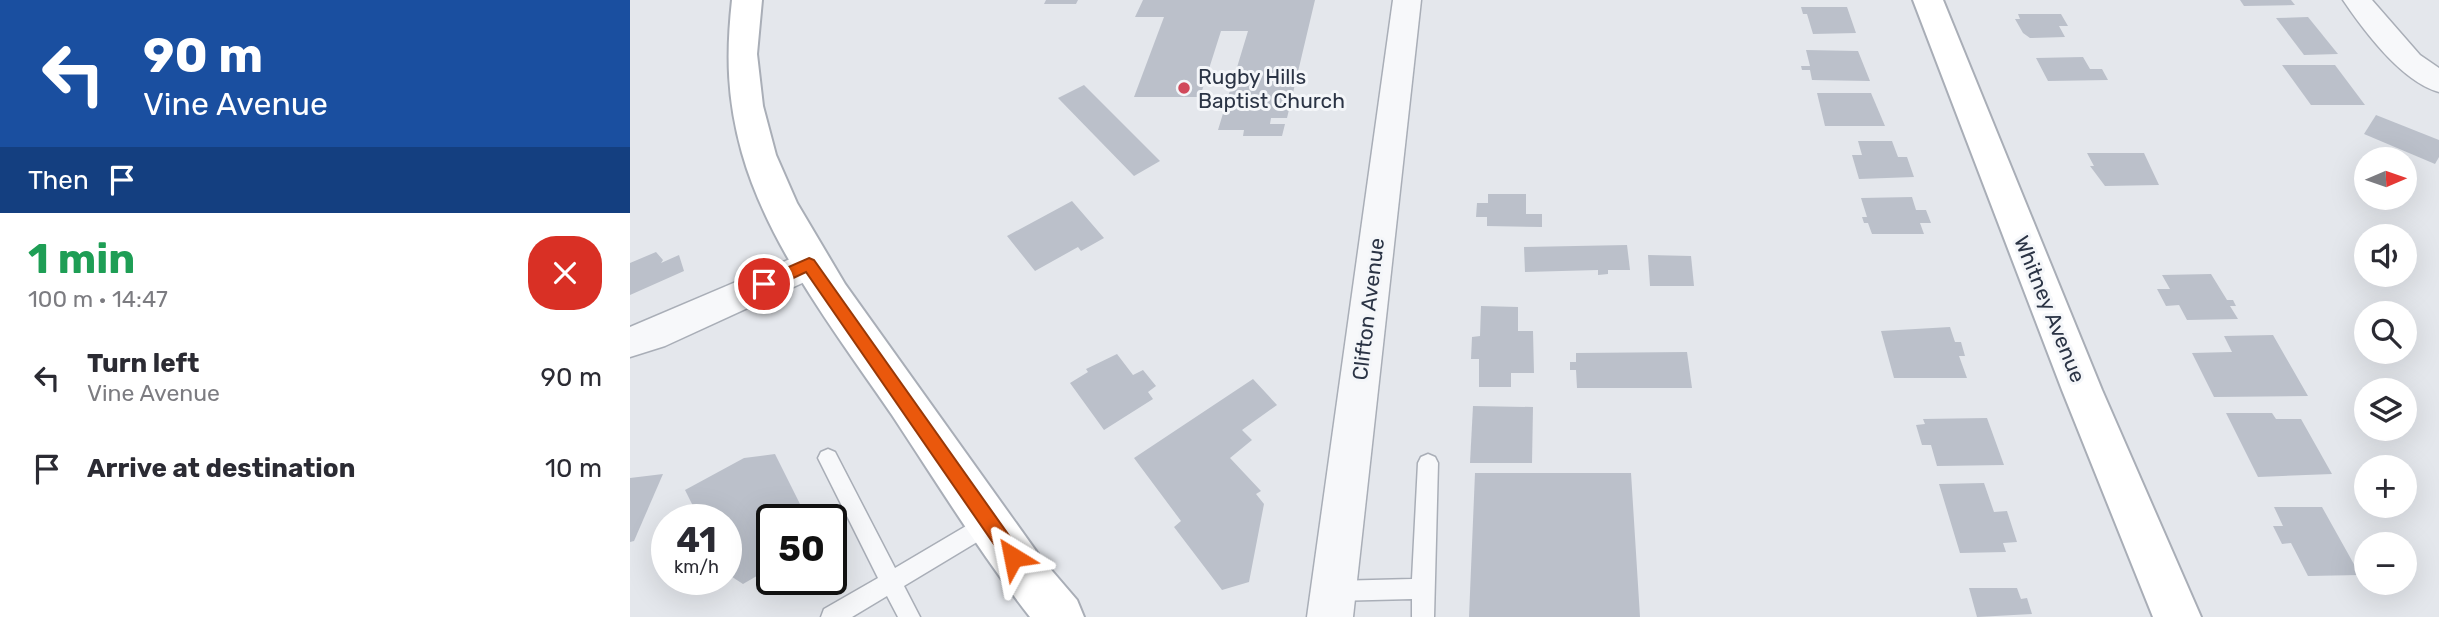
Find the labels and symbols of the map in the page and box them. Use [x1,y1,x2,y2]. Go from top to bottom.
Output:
place label: Rugby Hills Baptist Church [1198,64,1345,113]
marker: Rugby Hills Baptist Church [1176,80,1192,96]
north arrow [2354,147,2417,210]
street label: Whitney Avenue [2009,232,2091,386]
street label: Clifton Avenue [1347,236,1389,382]
pin [734,254,794,314]
speed limit sign: 50 [756,504,847,595]
position arrow [976,520,1050,594]

